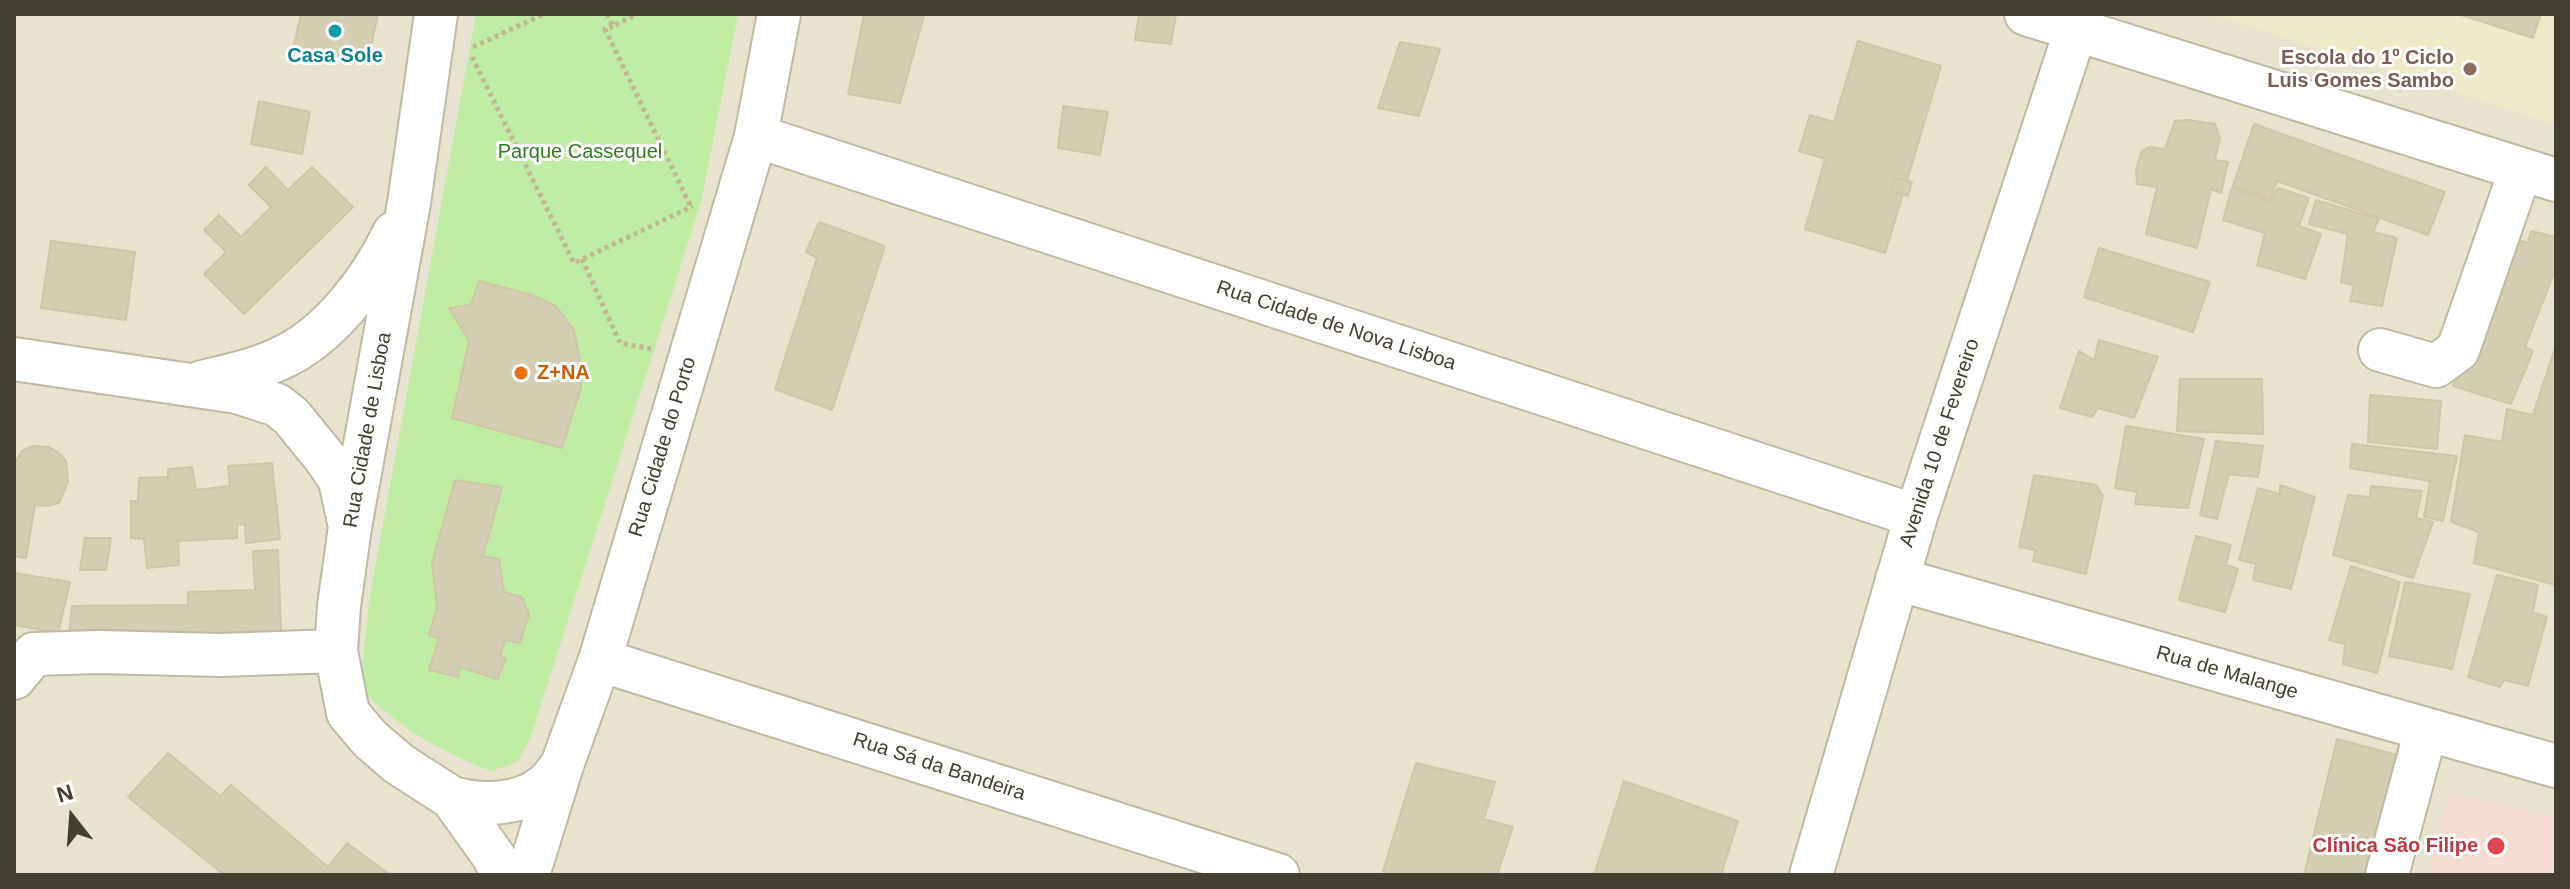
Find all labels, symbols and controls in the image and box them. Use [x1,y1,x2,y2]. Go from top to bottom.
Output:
marker: Casa Sole [326,22,344,40]
place label: Casa Sole [287,44,383,68]
place label: Escola do 1º Ciclo Luis Gomes Sambo [2267,46,2454,93]
marker: Escola do 1º Ciclo Luis Gomes Sambo [2461,60,2479,78]
park label: Parque Cassequel [498,140,662,164]
street label: Rua Cidade de Nova Lisboa [1213,276,1459,376]
street label: Rua Cidade de Lisboa [339,330,397,530]
street label: Avenida 10 de Fevereiro [1895,336,1985,550]
street label: Rua Cidade do Porto [624,354,702,540]
place label: Z+NA [537,361,590,385]
marker: Z+NA [512,364,530,382]
street label: Rua de Malange [2153,641,2301,705]
street label: Rua Sá da Bandeira [850,728,1028,806]
north arrow [32,777,112,857]
text: N [54,779,76,808]
place label: Clínica São Filipe [2312,834,2478,858]
marker: Clínica São Filipe [2485,835,2507,857]

